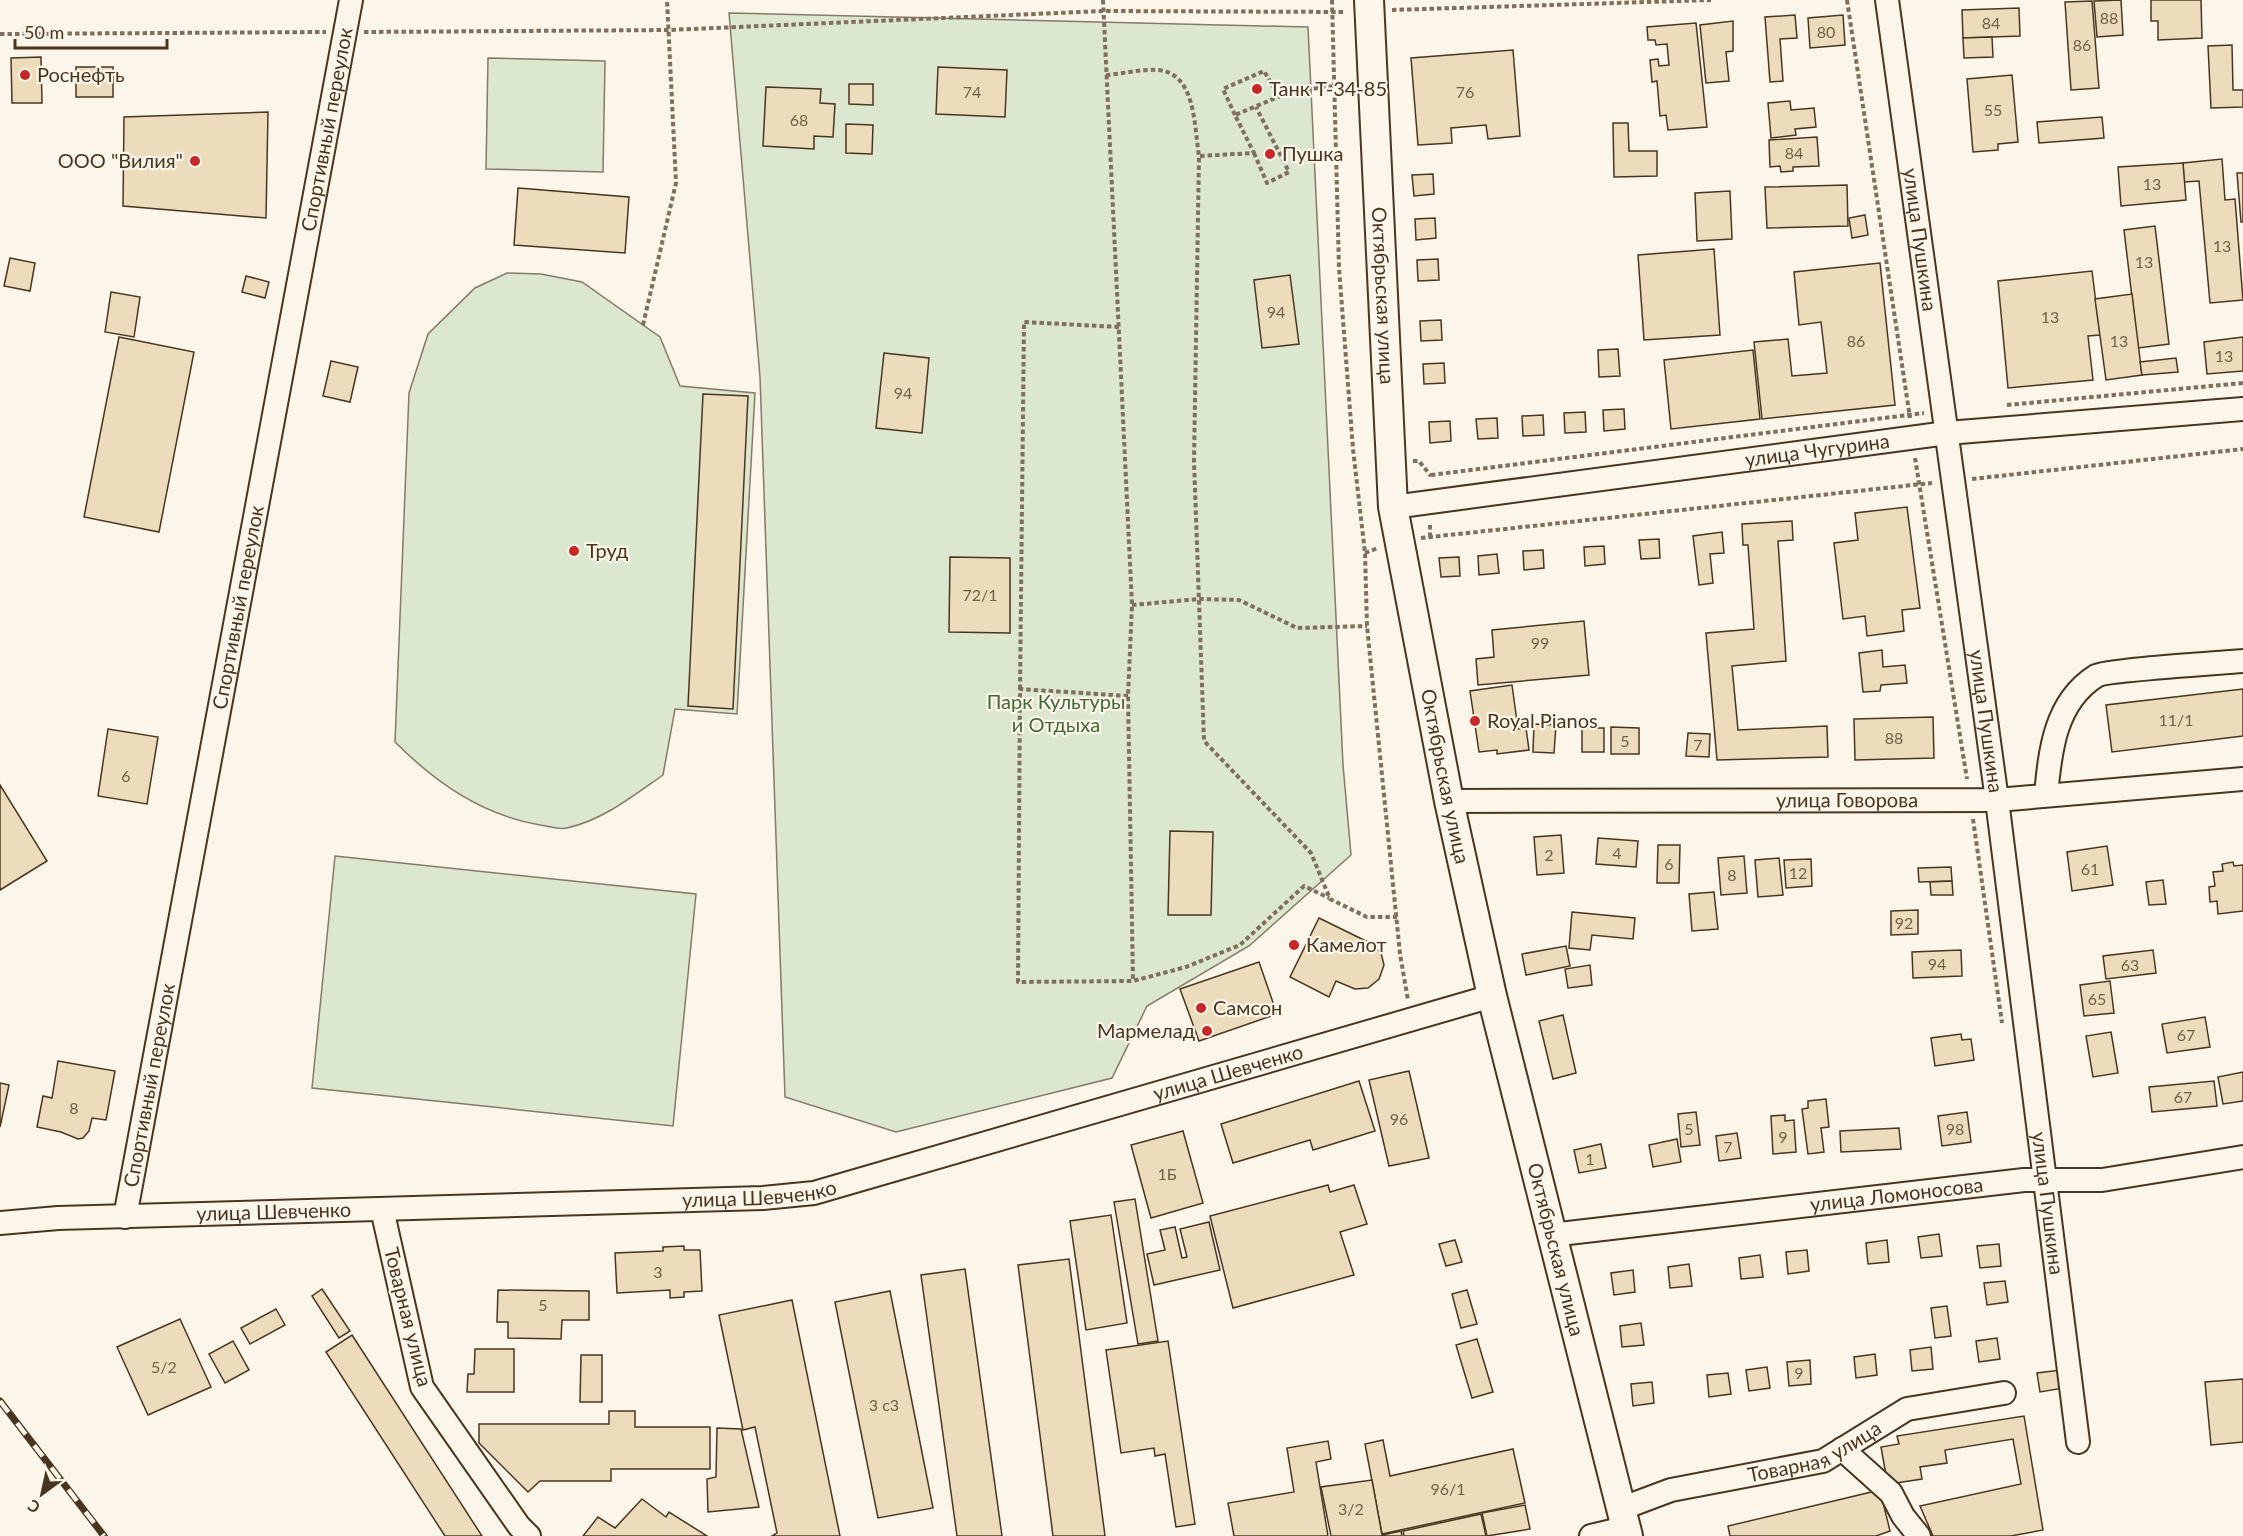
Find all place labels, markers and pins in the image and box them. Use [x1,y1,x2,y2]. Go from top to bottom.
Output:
place label: Роснефть [37,62,125,86]
marker: Роснефть [18,68,32,82]
place label: Танк Т-34-85 [1269,76,1387,100]
marker: Танк Т-34-85 [1250,82,1264,96]
place label: Пушка [1282,141,1344,165]
marker: Пушка [1263,147,1277,161]
place label: ООО "Вилия" [58,148,183,172]
marker: ООО "Вилия" [188,154,202,168]
place label: Труд [586,538,628,562]
marker: Труд [567,544,581,558]
place label: Royal Pianos [1487,708,1598,732]
marker: Royal Pianos [1468,714,1482,728]
place label: Камелот [1306,932,1387,956]
marker: Камелот [1287,938,1301,952]
place label: Самсон [1213,995,1282,1019]
marker: Самсон [1194,1001,1208,1015]
place label: Мармелад [1097,1018,1195,1042]
marker: Мармелад [1200,1024,1214,1038]

